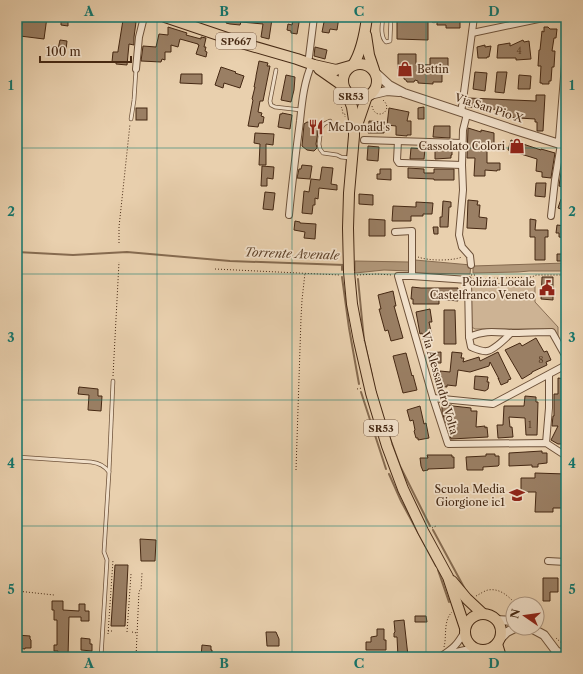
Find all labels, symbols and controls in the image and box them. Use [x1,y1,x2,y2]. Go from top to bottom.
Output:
text: A [83,3,95,19]
text: B [219,3,229,19]
text: C [354,3,364,19]
text: D [488,3,500,19]
road number: SP667 [216,33,256,49]
scale bar [40,38,131,64]
text: 100 m [46,44,81,59]
house number: 4 [516,45,522,56]
shop icon: Bettin [396,60,414,78]
place label: Bettin [417,62,449,76]
text: 1 [8,77,14,93]
text: 1 [569,77,575,93]
road number: SR53 [334,88,368,104]
street label: Via San Pio X [452,90,525,126]
restaurant icon: McDonald's [307,118,325,136]
place label: McDonald's [328,120,390,134]
shop icon: Cassolato Colori [508,137,526,155]
place label: Cassolato Colori [419,139,506,153]
text: 2 [7,203,15,219]
text: 2 [568,203,576,219]
water label: Torrente Avenale [244,244,341,263]
place label: Polizia Locale Castelfranco Veneto [430,275,535,302]
public building icon: Polizia Locale Castelfranco Veneto [538,279,556,297]
text: 3 [7,329,15,345]
street label: Via Alessandro Volta [418,329,461,436]
text: 3 [568,329,576,345]
house number: 8 [538,354,544,365]
house number: 1 [528,419,532,430]
road number: SR53 [364,420,398,436]
text: 4 [7,455,15,471]
text: 4 [568,455,576,471]
place label: Scuola Media Giorgione ic1 [434,482,505,509]
school or university icon: Scuola Media Giorgione ic1 [508,486,526,504]
text: 5 [7,581,15,597]
text: 5 [568,581,576,597]
north arrow [505,596,545,636]
text: N [507,607,523,620]
text: A [83,655,95,671]
text: B [219,655,229,671]
text: C [354,655,364,671]
text: D [488,655,500,671]

